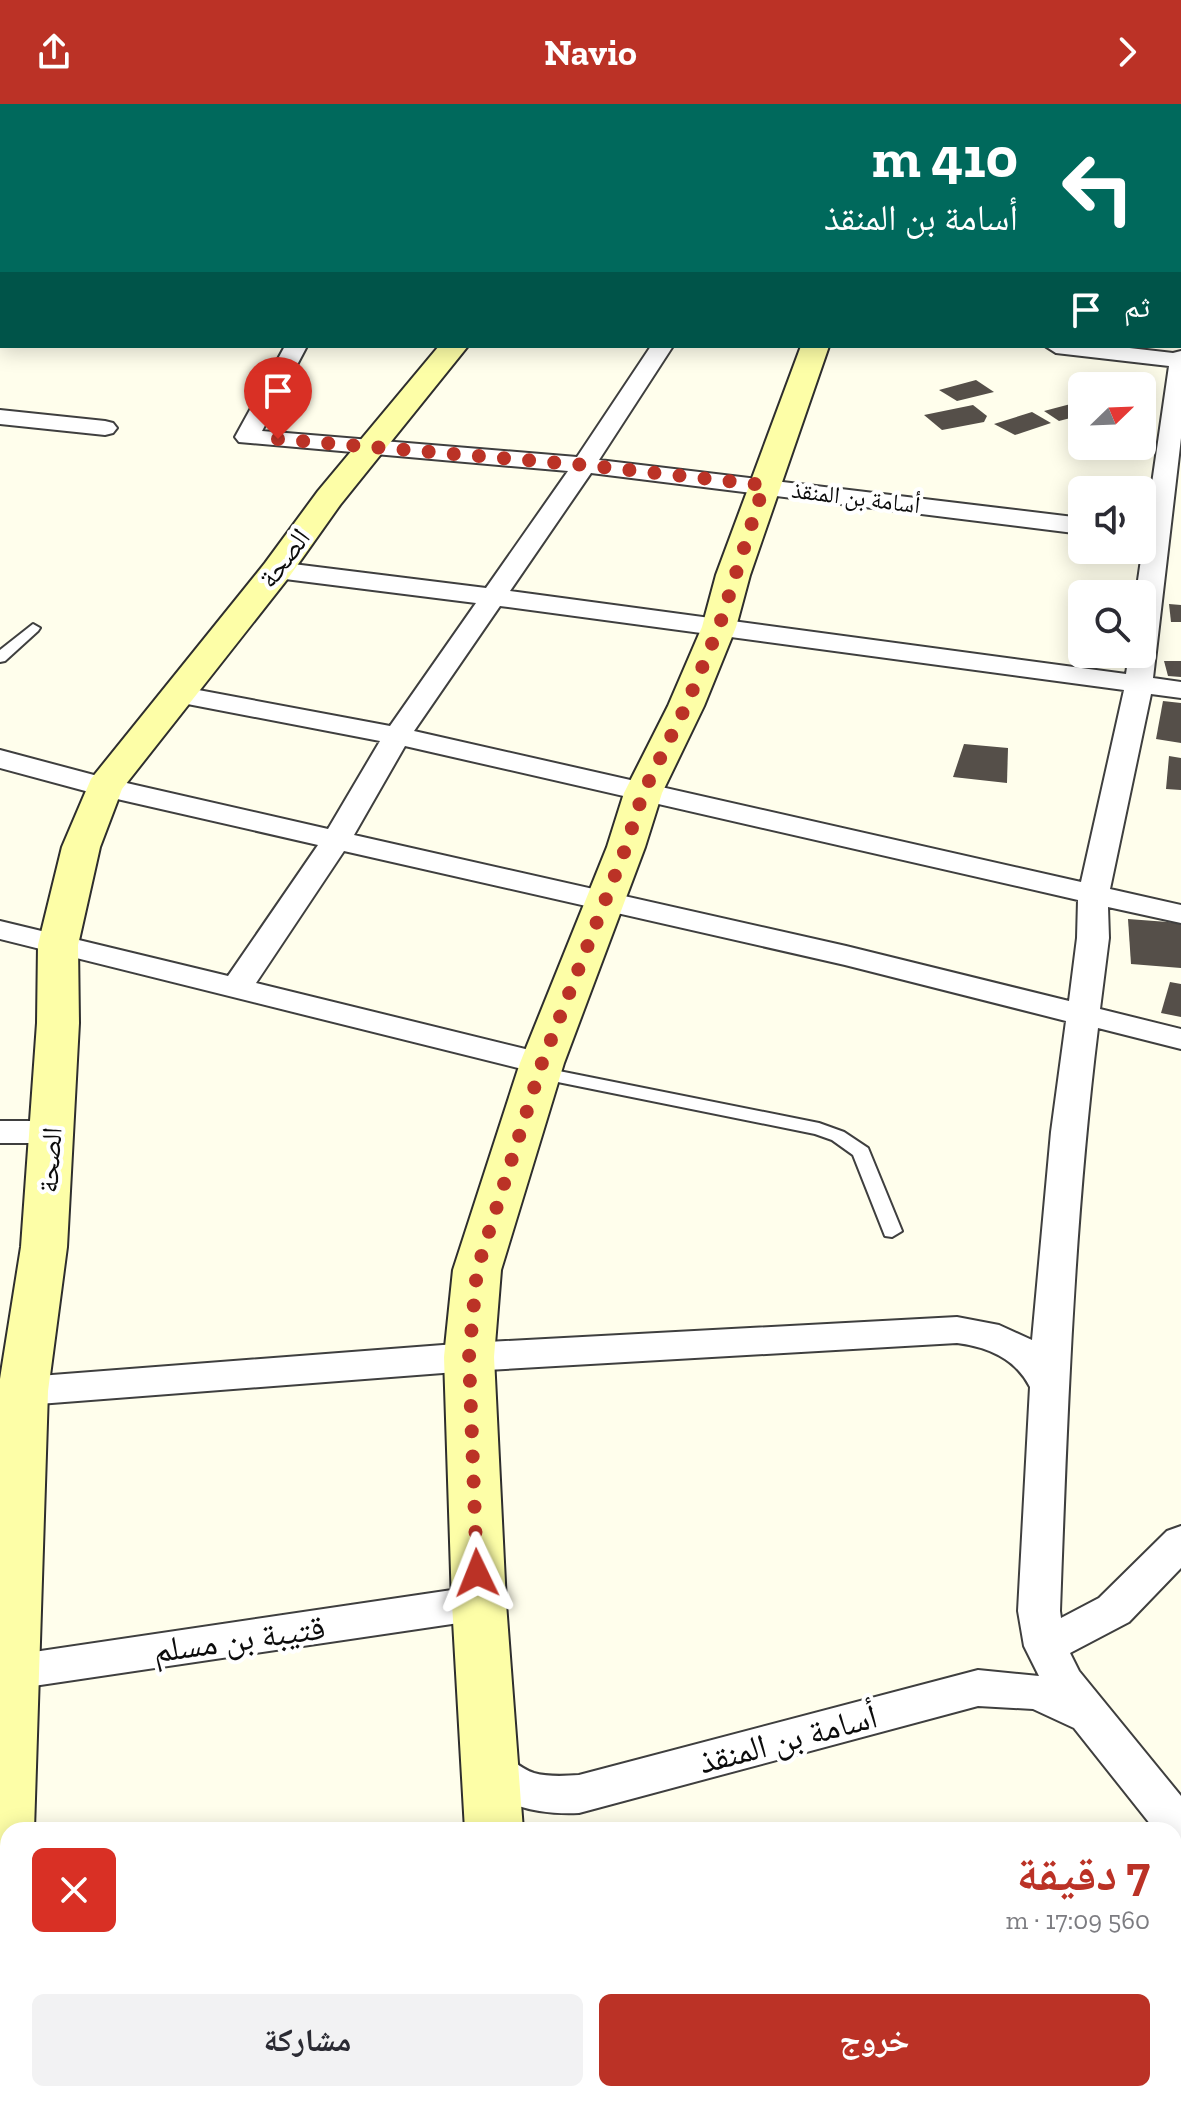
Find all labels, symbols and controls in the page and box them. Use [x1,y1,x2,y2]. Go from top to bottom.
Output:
icon: share [32,30,76,74]
icon: forward [1105,30,1149,74]
text: Navio [544,31,637,74]
text: 410 m [872,124,1018,191]
icon: left [1046,136,1150,240]
text: أسامة بن المنقذ [824,196,1018,239]
icon: arrive [1064,288,1108,332]
text: ثم [1124,289,1150,325]
pin [244,357,312,439]
icon: arrive [256,369,300,413]
north arrow [1068,372,1156,460]
map controls [1068,372,1156,668]
street label: أسامة بن المنقذ [790,475,922,519]
button: sound [1068,476,1156,564]
street label: الصحة [251,522,317,594]
button: search [1068,580,1156,668]
street label: الصحة [31,1126,69,1194]
position arrow [435,1531,519,1615]
street label: قتيبة بن مسلم [150,1607,328,1673]
street label: أسامة بن المنقذ [694,1695,882,1783]
text: 7 دقيقة [1016,1845,1150,1902]
button: close [32,1848,116,1932]
text: 560 m · 17:09 [1006,1904,1150,1936]
button: مشاركة [32,1994,583,2086]
button: خروج [599,1994,1150,2086]

